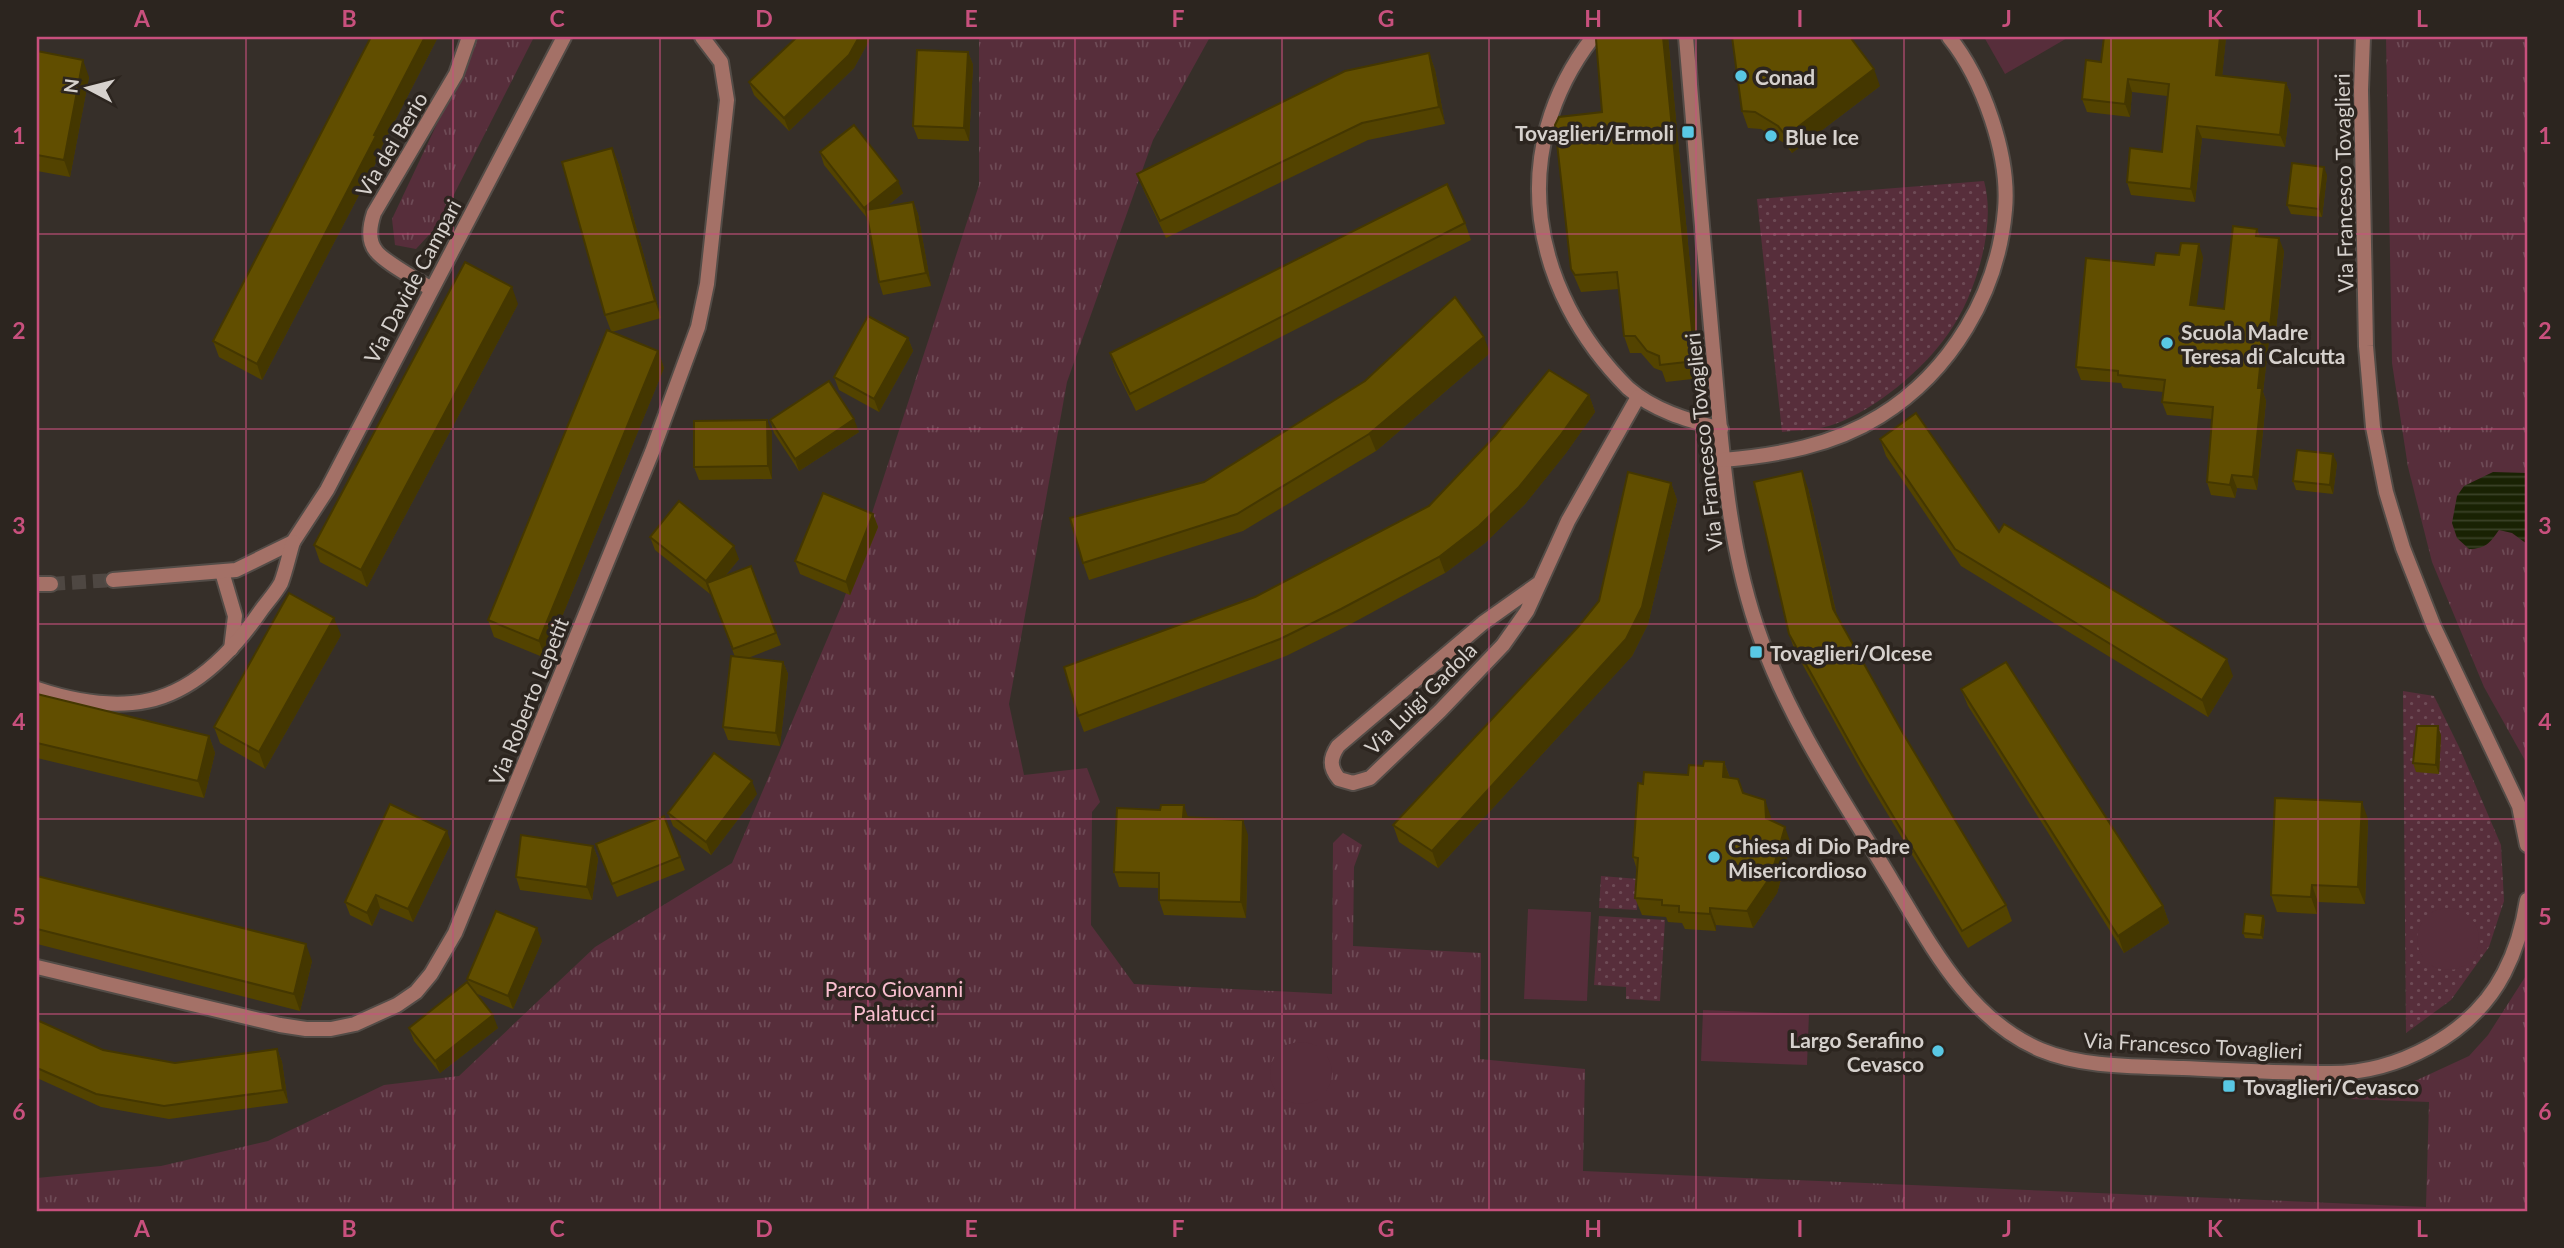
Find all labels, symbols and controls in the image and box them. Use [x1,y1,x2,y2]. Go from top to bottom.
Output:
text: A [133,4,151,32]
text: B [341,4,357,32]
text: C [549,4,565,32]
text: D [755,4,773,32]
text: E [964,4,978,32]
text: F [1171,4,1185,32]
text: G [1378,4,1394,32]
text: H [1584,4,1602,32]
text: I [1797,4,1803,32]
text: J [2002,4,2012,32]
text: K [2207,4,2223,32]
text: L [2416,4,2428,32]
north arrow [52,52,122,122]
place label: Conad [1755,64,1815,89]
marker: Conad [1733,68,1749,84]
street label: Via Francesco Tovaglieri [2329,73,2357,293]
text: N [58,77,83,95]
street label: Via dei Berio [350,87,432,201]
place label: Tovaglieri/Ermoli [1515,120,1674,145]
text: 1 [12,121,26,149]
text: 1 [2538,121,2552,149]
marker: Tovaglieri/Ermoli [1680,124,1696,140]
place label: Blue Ice [1785,124,1859,149]
marker: Blue Ice [1763,128,1779,144]
street label: Via Davide Campari [358,195,466,367]
text: 2 [12,316,26,344]
text: 2 [2538,316,2552,344]
place label: Scuola Madre Teresa di Calcutta [2181,319,2346,368]
street label: Via Francesco Tovaglieri [1679,332,1727,552]
marker: Scuola Madre Teresa di Calcutta [2159,335,2175,351]
text: 3 [12,511,26,539]
text: 3 [2538,511,2552,539]
street label: Via Roberto Lepetit [483,613,573,789]
street label: Via Luigi Gadola [1359,637,1481,759]
place label: Tovaglieri/Olcese [1770,640,1932,665]
marker: Tovaglieri/Olcese [1748,644,1764,660]
text: 4 [12,707,26,735]
text: 4 [2538,707,2552,735]
place label: Chiesa di Dio Padre Misericordioso [1728,833,1910,882]
marker: Chiesa di Dio Padre Misericordioso [1706,849,1722,865]
text: 5 [12,902,26,930]
text: 5 [2538,902,2552,930]
park label: Parco Giovanni Palatucci [825,976,963,1025]
place label: Largo Serafino Cevasco [1789,1027,1924,1076]
street label: Via Francesco Tovaglieri [2083,1027,2303,1063]
marker: Largo Serafino Cevasco [1930,1043,1946,1059]
place label: Tovaglieri/Cevasco [2243,1074,2419,1099]
marker: Tovaglieri/Cevasco [2221,1078,2237,1094]
text: 6 [12,1097,26,1125]
text: 6 [2538,1097,2552,1125]
text: A [133,1214,151,1242]
text: B [341,1214,357,1242]
text: C [549,1214,565,1242]
text: D [755,1214,773,1242]
text: E [964,1214,978,1242]
text: F [1171,1214,1185,1242]
text: G [1378,1214,1394,1242]
text: H [1584,1214,1602,1242]
text: I [1797,1214,1803,1242]
text: J [2002,1214,2012,1242]
text: K [2207,1214,2223,1242]
text: L [2416,1214,2428,1242]

